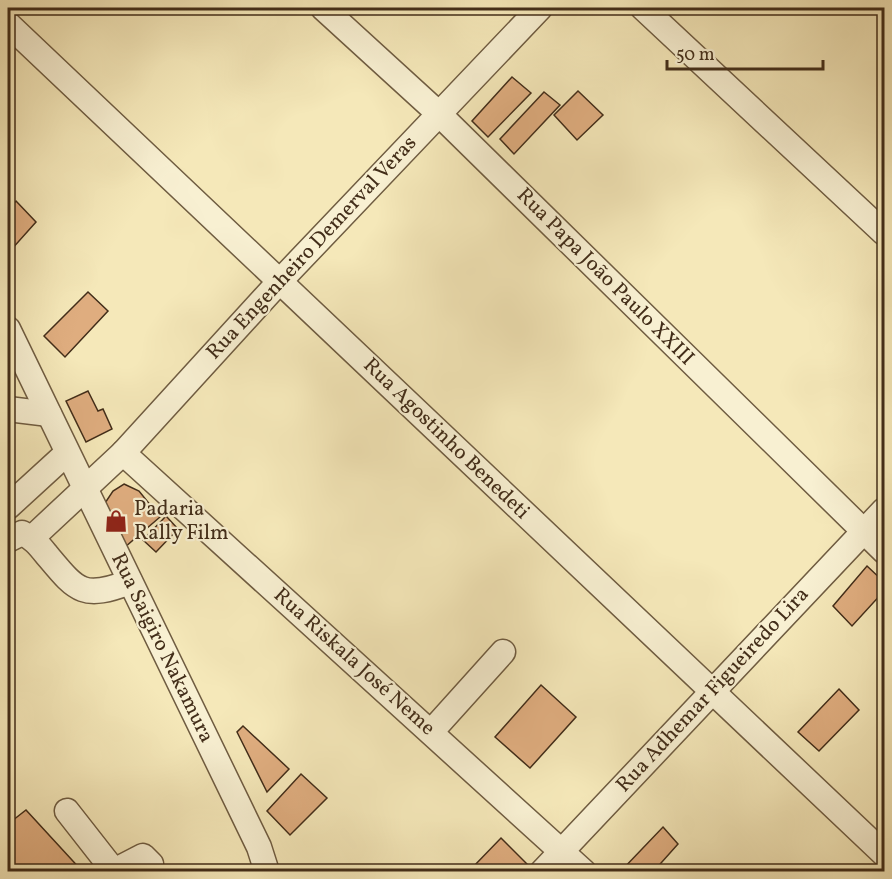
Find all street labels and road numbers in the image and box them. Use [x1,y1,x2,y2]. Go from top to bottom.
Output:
street label: Rua Engenheiro Demerval Veras [200,130,424,366]
street label: Rua Papa João Paulo XXIII [510,182,700,372]
street label: Rua Agostinho Benedeti [356,352,536,526]
street label: Rua Saigiro Nakamura [103,548,221,748]
street label: Rua Riskala José Neme [267,581,441,743]
street label: Rua Adhemar Figueiredo Lira [610,581,816,799]

